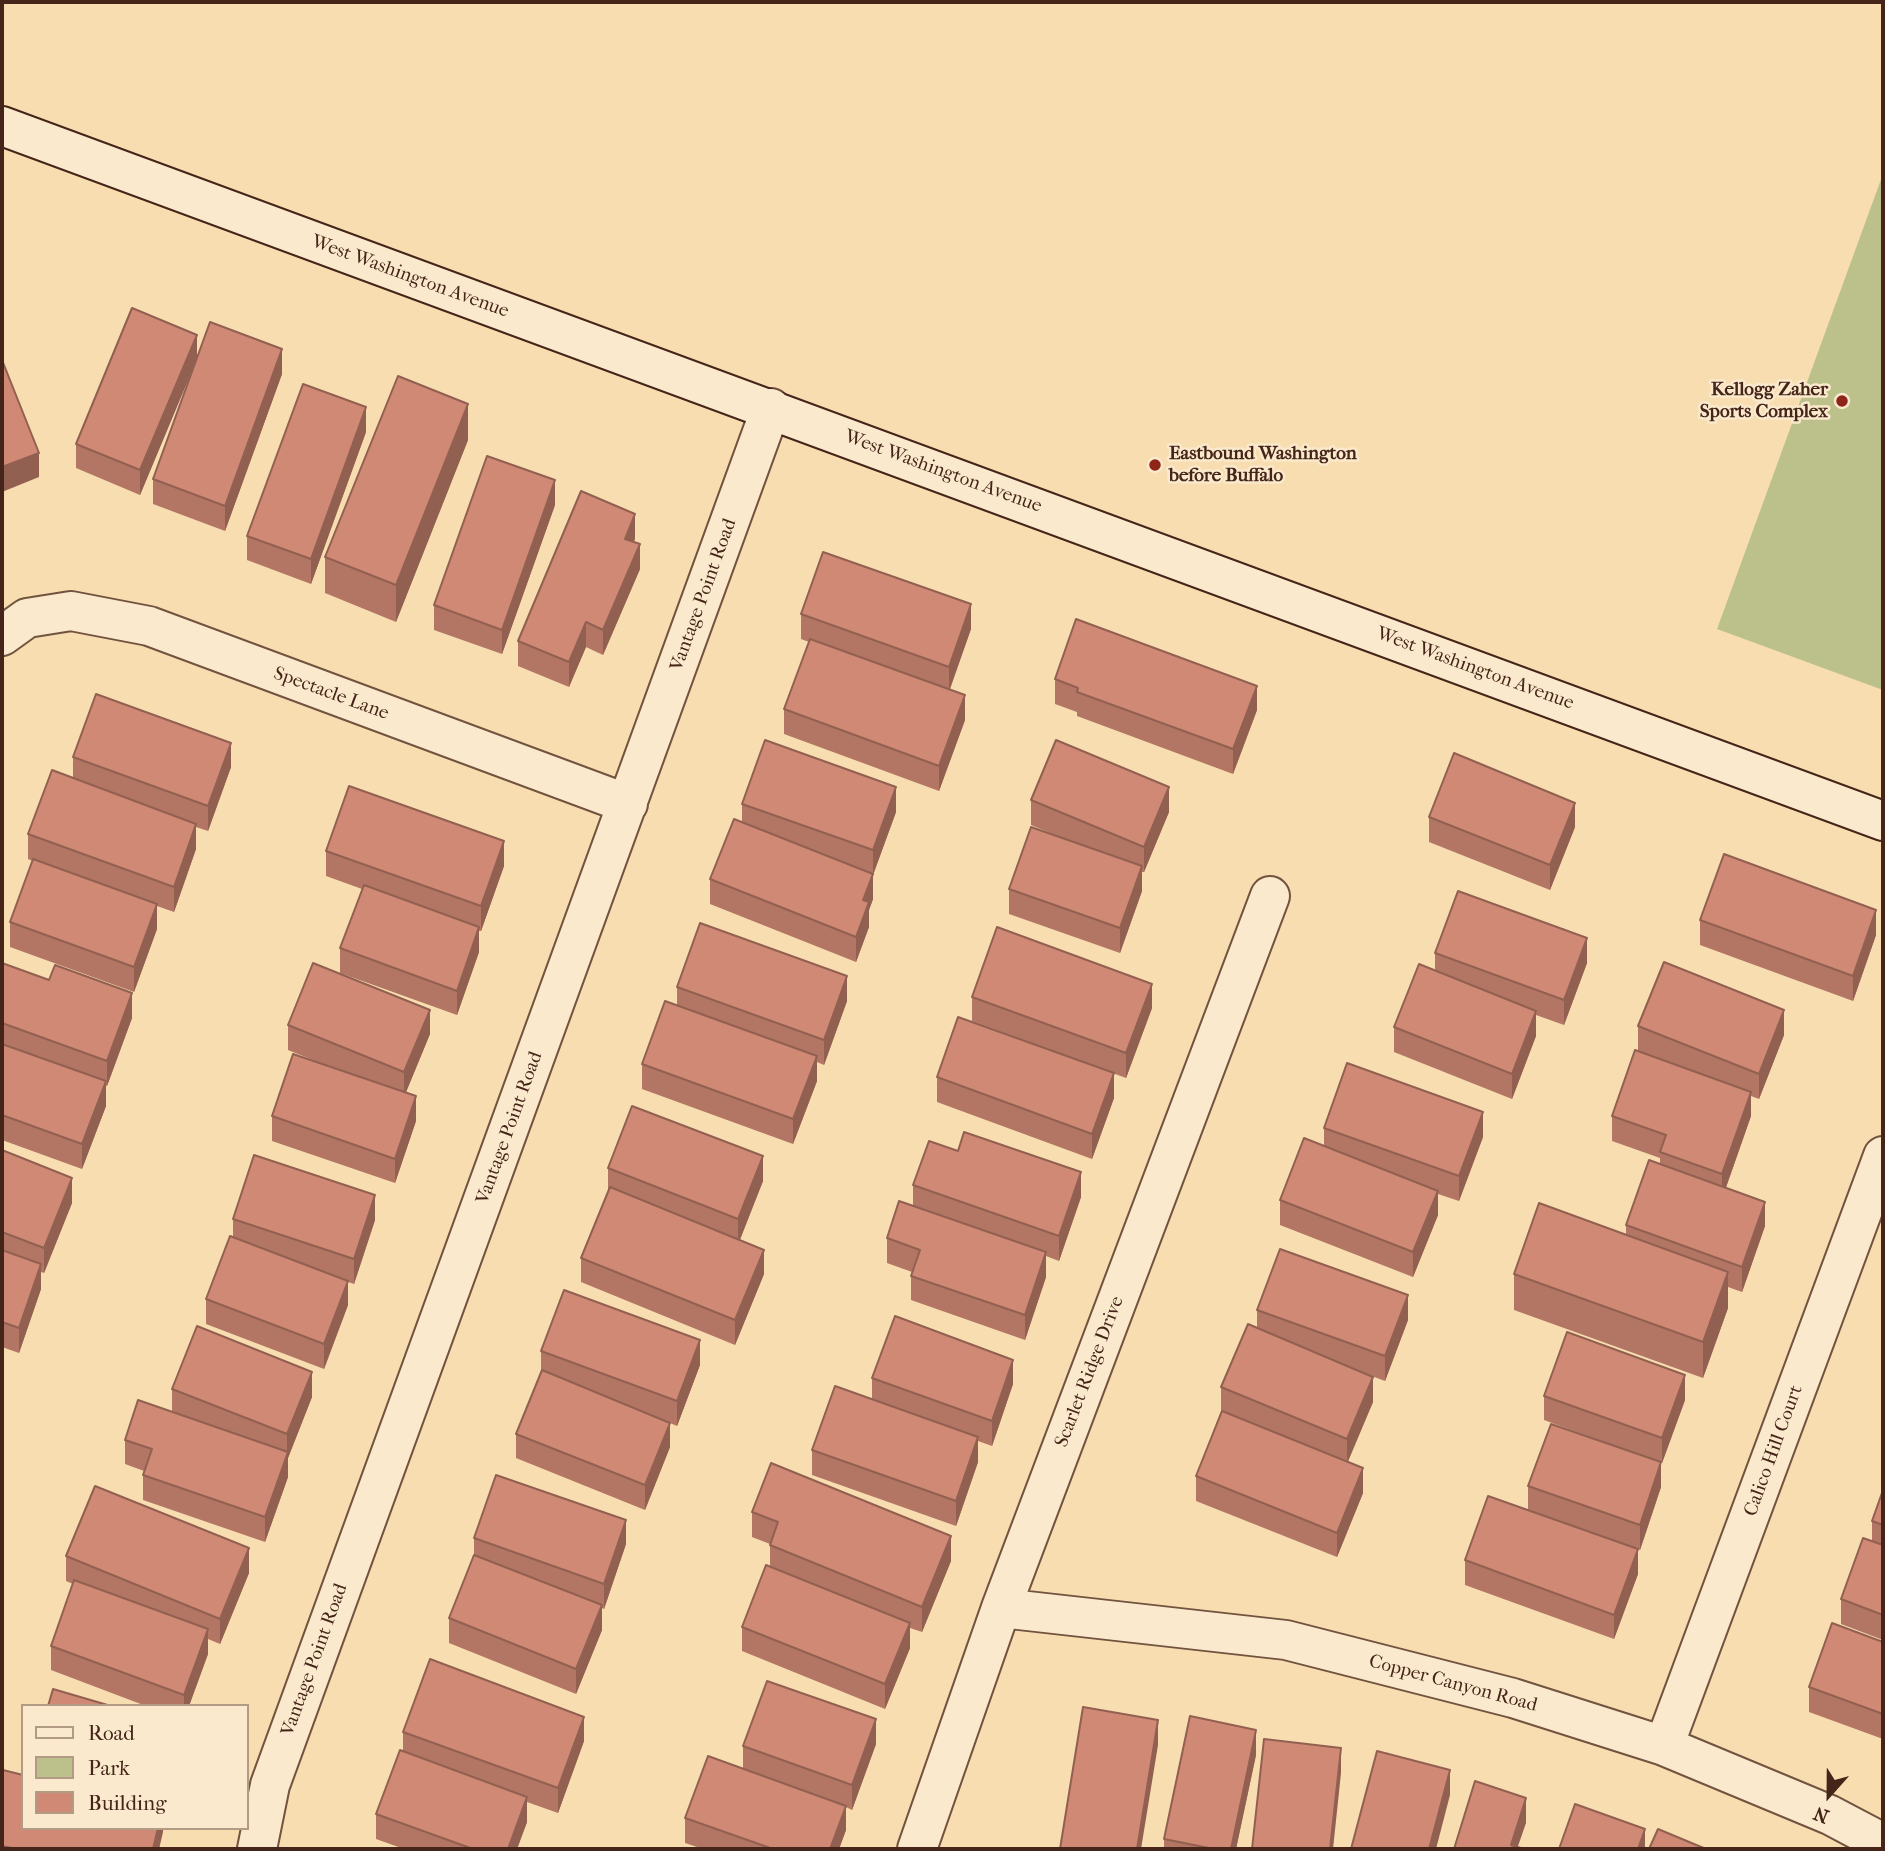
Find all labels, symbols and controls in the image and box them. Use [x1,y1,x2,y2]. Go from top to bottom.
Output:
street label: West Washington Avenue [308,231,512,323]
place label: Kellogg Zaher Sports Complex [1700,379,1828,423]
marker: Kellogg Zaher Sports Complex [1834,393,1850,409]
street label: West Washington Avenue [841,426,1045,518]
place label: Eastbound Washington before Buffalo [1169,443,1357,487]
marker: Eastbound Washington before Buffalo [1147,457,1163,473]
street label: Vantage Point Road [666,516,742,674]
street label: West Washington Avenue [1373,623,1577,715]
street label: Spectacle Lane [270,663,392,725]
street label: Vantage Point Road [472,1049,548,1207]
street label: Scarlet Ridge Drive [1051,1293,1129,1451]
street label: Calico Hill Court [1740,1382,1808,1520]
street label: Vantage Point Road [277,1581,353,1739]
street label: Copper Canyon Road [1366,1651,1540,1717]
legend [21,1704,248,1830]
text: Road [88,1721,135,1745]
text: Park [88,1756,130,1780]
north arrow [1794,1760,1864,1830]
text: Building [88,1791,166,1815]
text: N [1811,1802,1832,1827]

